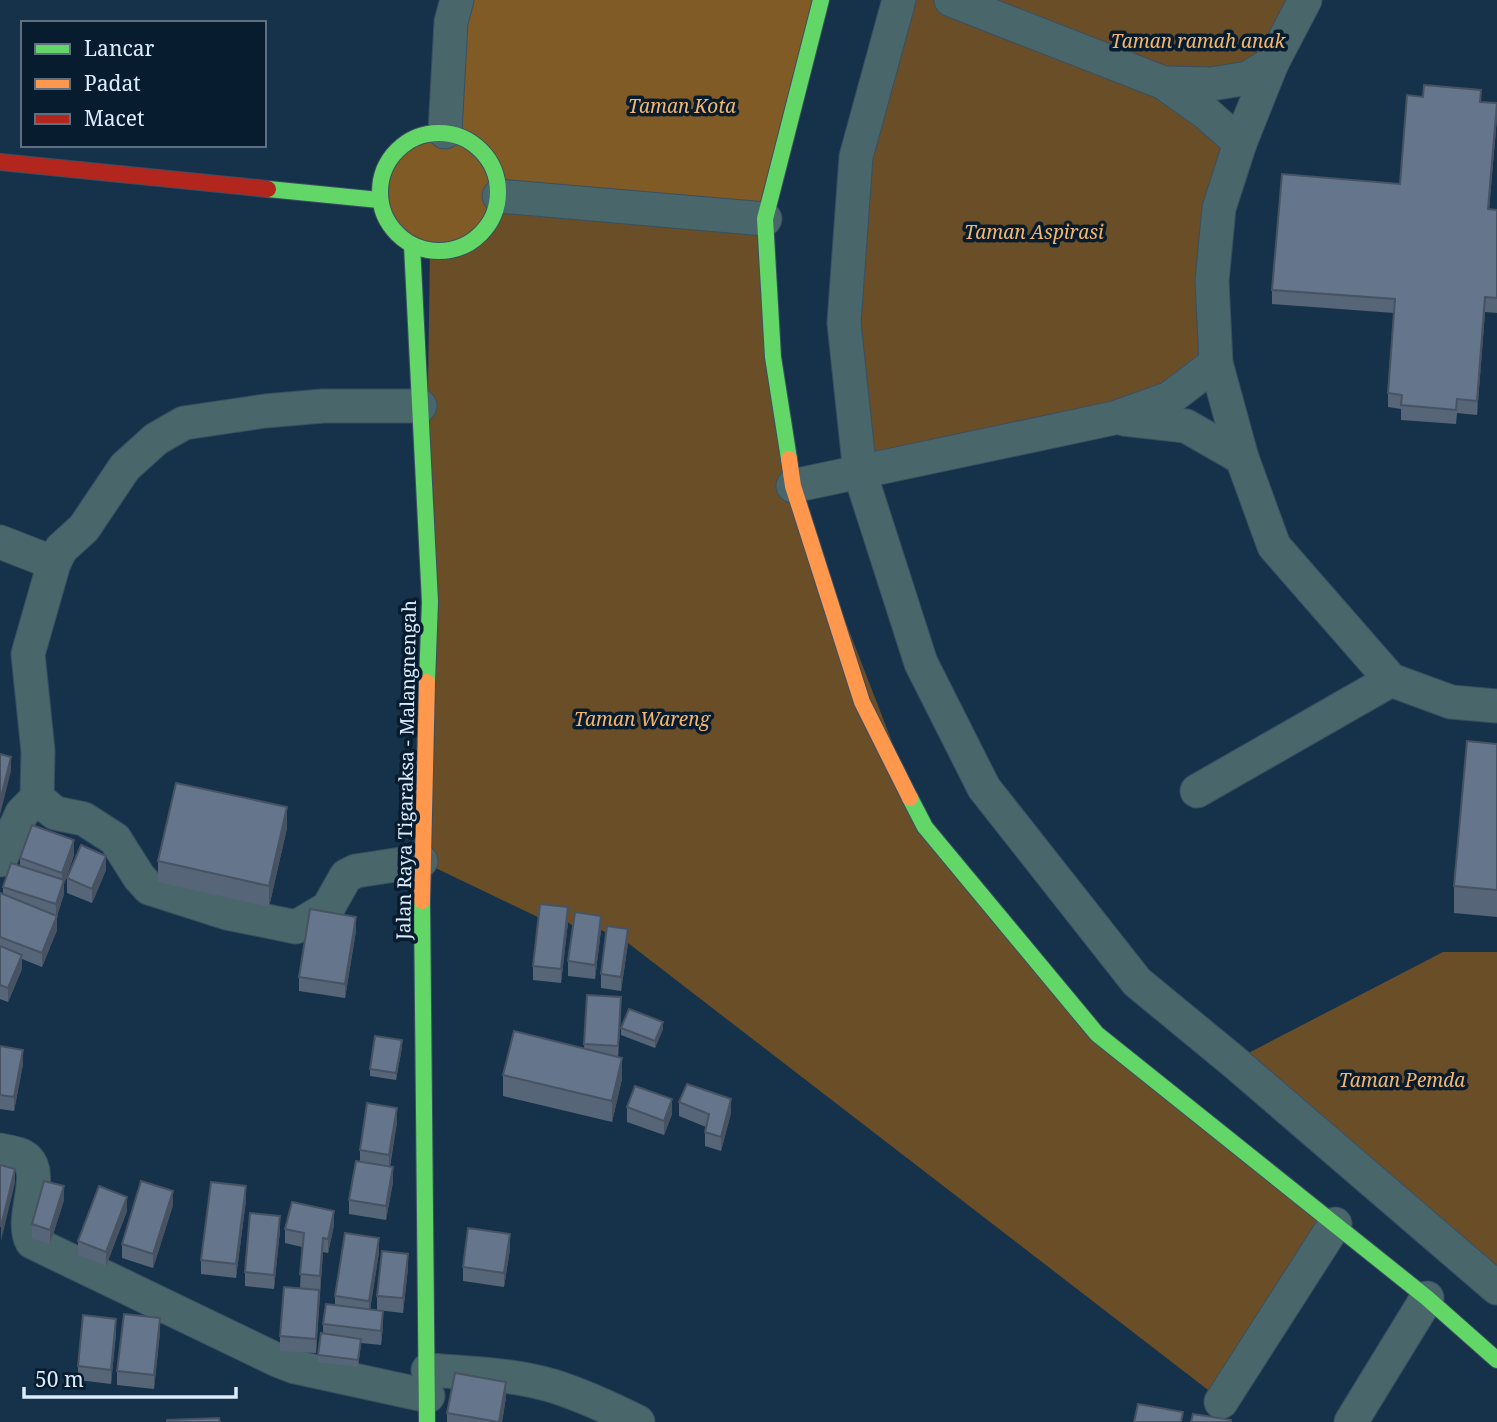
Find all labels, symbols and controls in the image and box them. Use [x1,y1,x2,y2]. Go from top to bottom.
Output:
legend [21,21,266,147]
park label: Taman ramah anak [1111,28,1286,54]
text: Lancar [84,34,155,62]
text: Padat [84,69,141,97]
park label: Taman Kota [628,93,736,119]
text: Macet [84,104,144,132]
park label: Taman Aspirasi [964,219,1104,245]
street label: Jalan Raya Tigaraksa - Malangnengah [390,600,422,941]
park label: Taman Wareng [574,706,712,732]
park label: Taman Pemda [1339,1067,1465,1093]
scale bar [24,1356,236,1400]
text: 50 m [35,1365,84,1393]

